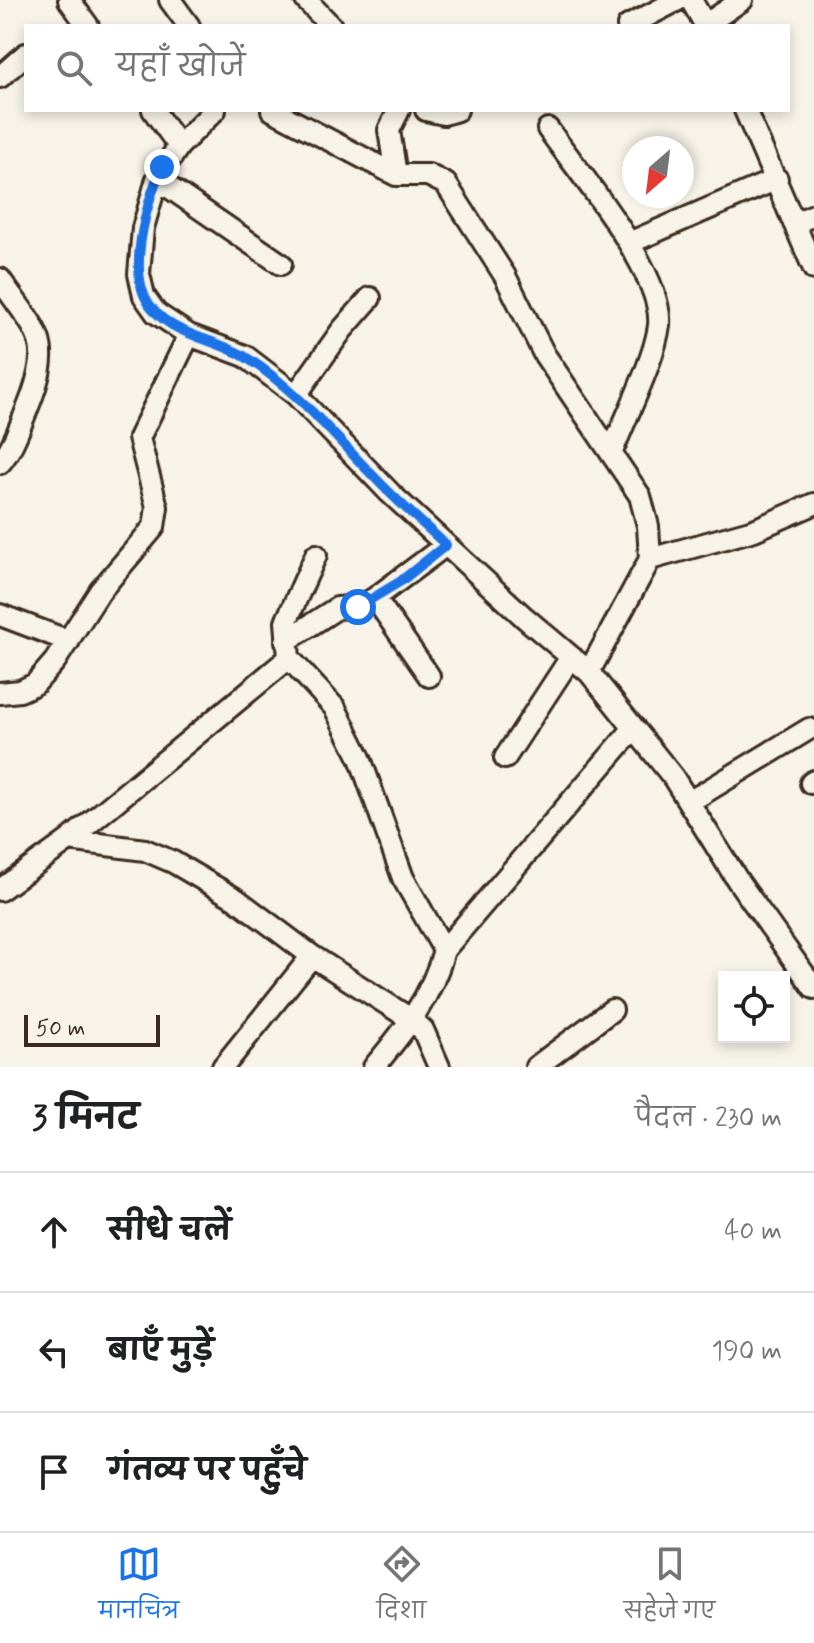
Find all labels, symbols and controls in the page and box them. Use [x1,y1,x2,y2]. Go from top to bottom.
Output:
search box [24,24,790,112]
icon: search [52,46,96,90]
text: यहाँ खोजें [116,48,245,87]
north arrow [622,136,694,208]
route end [144,149,180,185]
route start [340,589,376,625]
map controls [718,971,790,1043]
button: locate [718,971,790,1043]
scale bar [24,1011,160,1047]
text: 50 m [36,1015,85,1043]
text: 3 मिनट [32,1096,139,1141]
text: पैदल · 230 m [635,1102,782,1136]
icon: ahead [32,1210,76,1254]
text: सीधे चलें [108,1212,231,1251]
text: 40 m [724,1215,782,1249]
icon: left [32,1330,76,1374]
text: बाएँ मुड़ें [108,1332,214,1371]
text: 190 m [712,1335,782,1369]
icon: arrive [32,1450,76,1494]
text: गंतव्य पर पहुँचे [108,1452,307,1491]
tab: मानचित्र [99,1542,179,1635]
tab: दिशा [377,1542,426,1635]
tab: सहेजे गए [624,1542,715,1635]

